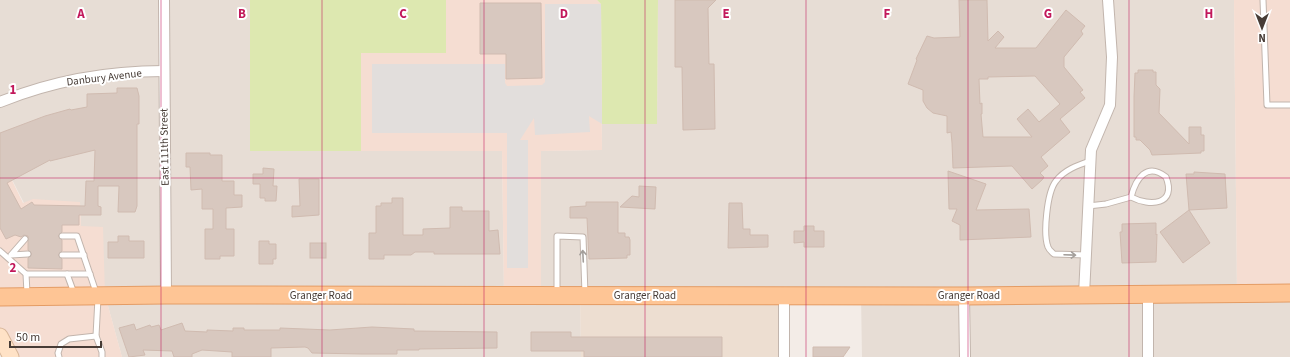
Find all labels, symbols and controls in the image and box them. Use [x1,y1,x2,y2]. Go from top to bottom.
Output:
text: A [76,5,85,23]
text: B [238,5,246,23]
text: C [399,5,407,23]
text: D [560,5,568,23]
text: E [722,5,730,23]
text: F [884,5,891,23]
text: G [1044,5,1052,23]
text: H [1205,5,1213,23]
north arrow [1242,8,1282,48]
text: N [1258,30,1266,45]
street label: Danbury Avenue [66,65,143,90]
text: 1 [10,81,17,99]
street label: East 111th Street [156,108,173,186]
one-way arrow [580,250,587,263]
one-way arrow [1063,251,1076,259]
text: 2 [10,259,17,277]
street label: Granger Road [290,288,352,303]
street label: Granger Road [614,288,676,303]
street label: Granger Road [938,288,1000,303]
scale bar [10,323,101,349]
text: 50 m [16,329,40,346]

